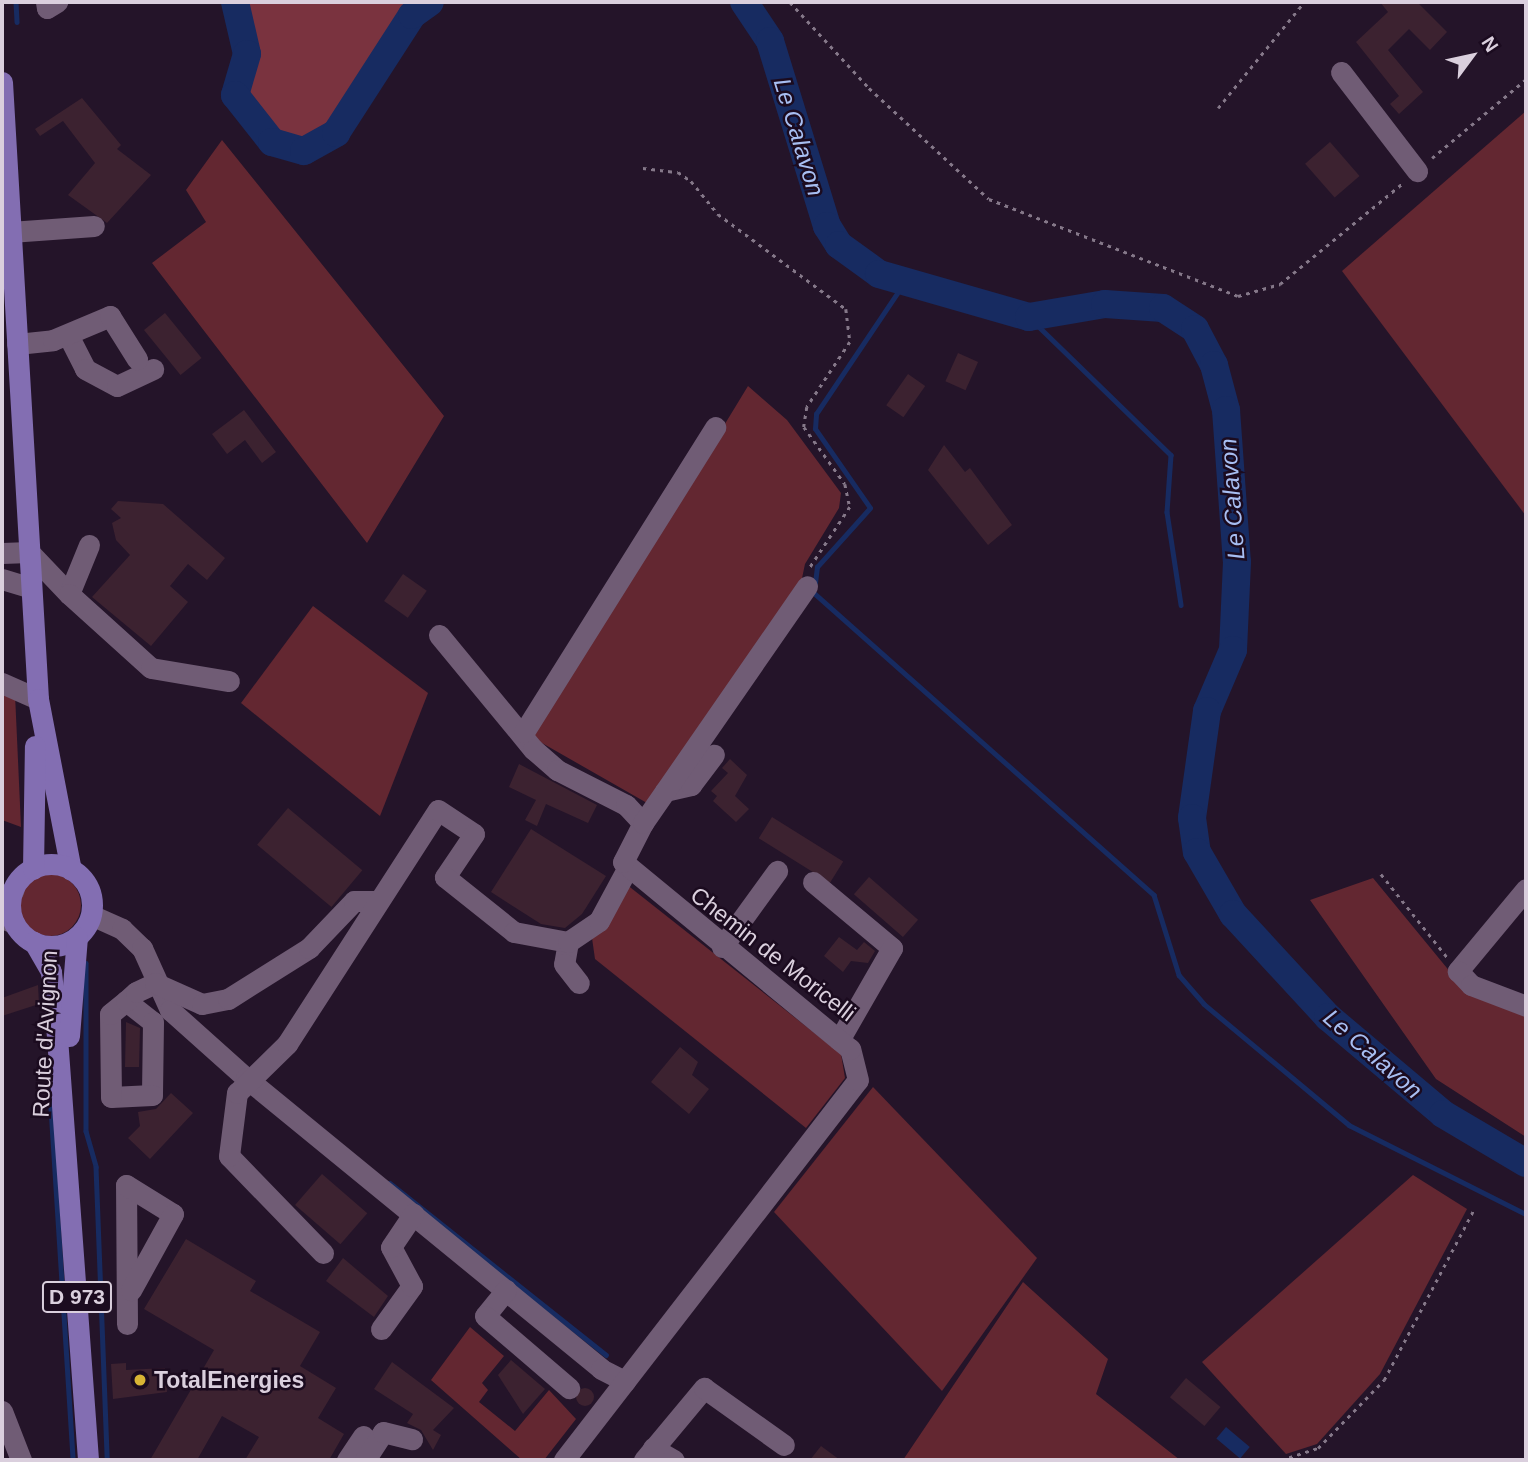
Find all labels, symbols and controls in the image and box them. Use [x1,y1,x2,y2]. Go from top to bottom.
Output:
north arrow [1437,21,1507,91]
text: N [1477,33,1503,56]
water label: Le Calavon [767,75,831,199]
water label: Le Calavon [1213,437,1251,561]
street label: Chemin de Moricelli [685,881,861,1027]
street label: Route d'Avignon [27,950,63,1118]
water label: Le Calavon [1318,1003,1428,1105]
road number: D 973 [40,1280,114,1314]
place label: TotalEnergies [154,1366,304,1394]
marker: TotalEnergies [132,1372,148,1388]

